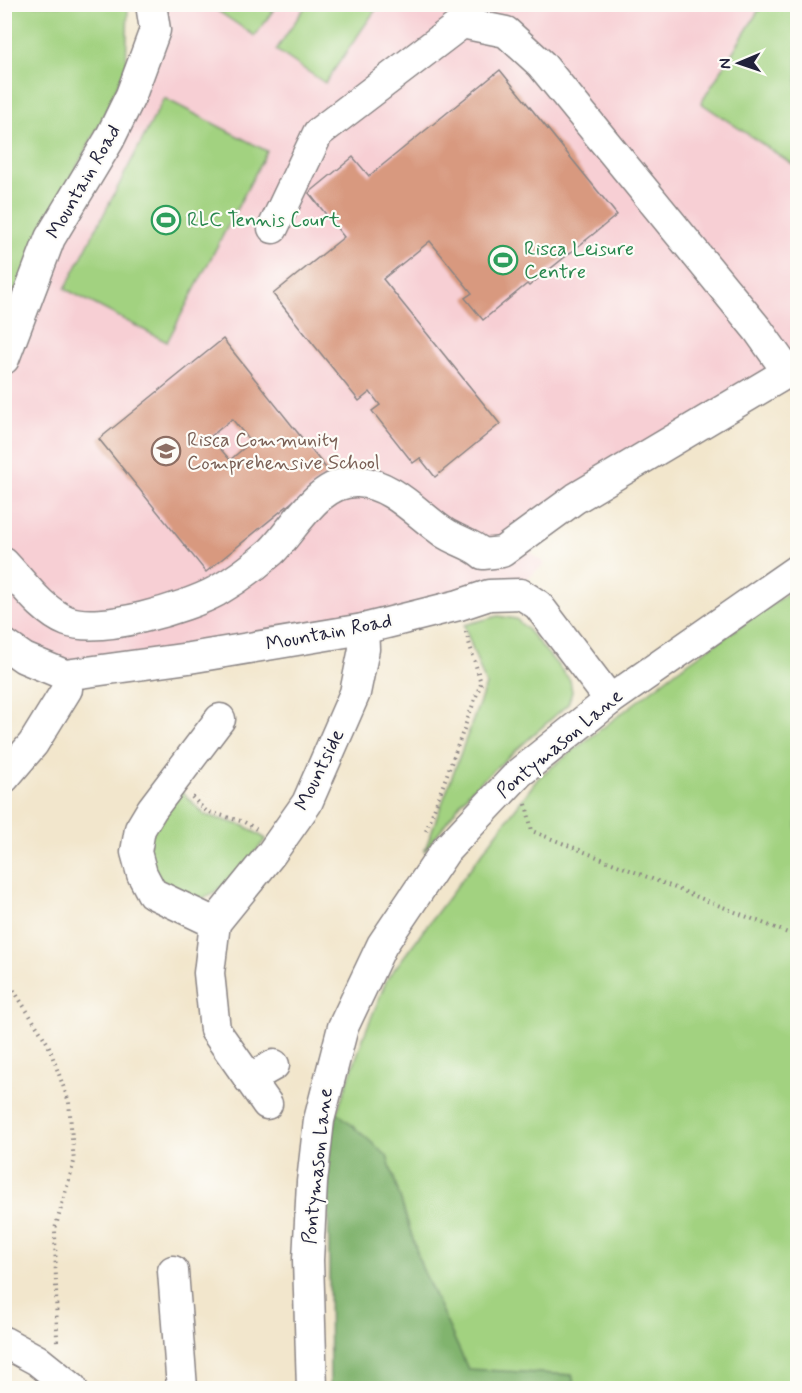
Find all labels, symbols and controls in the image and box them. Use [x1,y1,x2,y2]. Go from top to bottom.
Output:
north arrow [709,33,769,93]
text: N [715,58,736,69]
street label: Mountain Road [40,120,128,244]
sports icon: RLC Tennis Court [150,204,182,236]
place label: RLC Tennis Court [187,207,341,234]
place label: Risca Leisure Centre [524,236,634,286]
sports icon: Risca Leisure Centre [487,244,519,276]
place label: Risca Community Comprehensive School [187,427,380,477]
school or university icon: Risca Community Comprehensive School [150,435,182,467]
street label: Mountain Road [264,608,394,658]
street label: Pontymason Lane [491,683,629,805]
street label: Mountside [289,725,351,815]
street label: Pontymason Lane [296,1086,340,1246]

